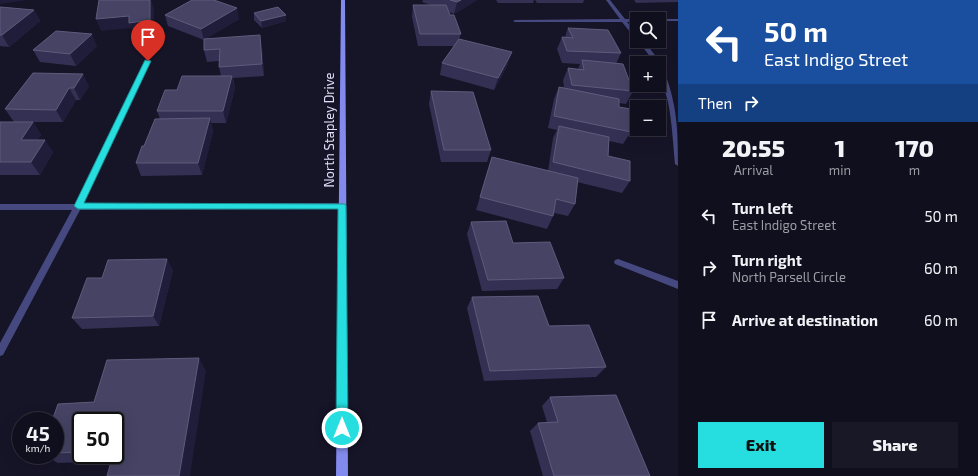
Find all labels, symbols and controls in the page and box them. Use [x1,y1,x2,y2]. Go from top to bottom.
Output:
map controls [630,12,666,136]
button: search [630,12,666,48]
text: 50 m [764,14,828,48]
icon: left [698,16,750,68]
pin [131,20,165,61]
icon: arrive [137,26,159,48]
text: East Indigo Street [764,48,908,70]
button: + [630,56,666,92]
street label: North Stapley Drive [321,72,337,188]
icon: right [740,92,762,114]
text: Then [698,94,732,112]
button: − [630,100,666,136]
text: 20:55 [722,133,785,162]
text: 1 [835,133,845,162]
text: 170 [895,133,934,162]
text: Arrival [734,162,773,178]
text: min [829,162,851,178]
text: m [909,162,920,178]
text: Turn left [732,199,793,217]
icon: left [698,205,720,227]
text: 50 m [924,207,958,225]
text: East Indigo Street [732,217,836,233]
text: Turn right [732,251,802,269]
icon: right [698,257,720,279]
text: 60 m [924,259,958,277]
text: North Parsell Circle [732,269,846,285]
icon: arrive [698,309,720,331]
text: Arrive at destination [732,311,878,329]
text: 60 m [924,311,958,329]
position arrow [321,407,363,449]
speed limit sign: 50 [72,412,124,464]
text: 45 [26,421,50,445]
button: Exit [698,422,824,468]
button: Share [832,422,958,468]
text: km/h [26,442,50,454]

